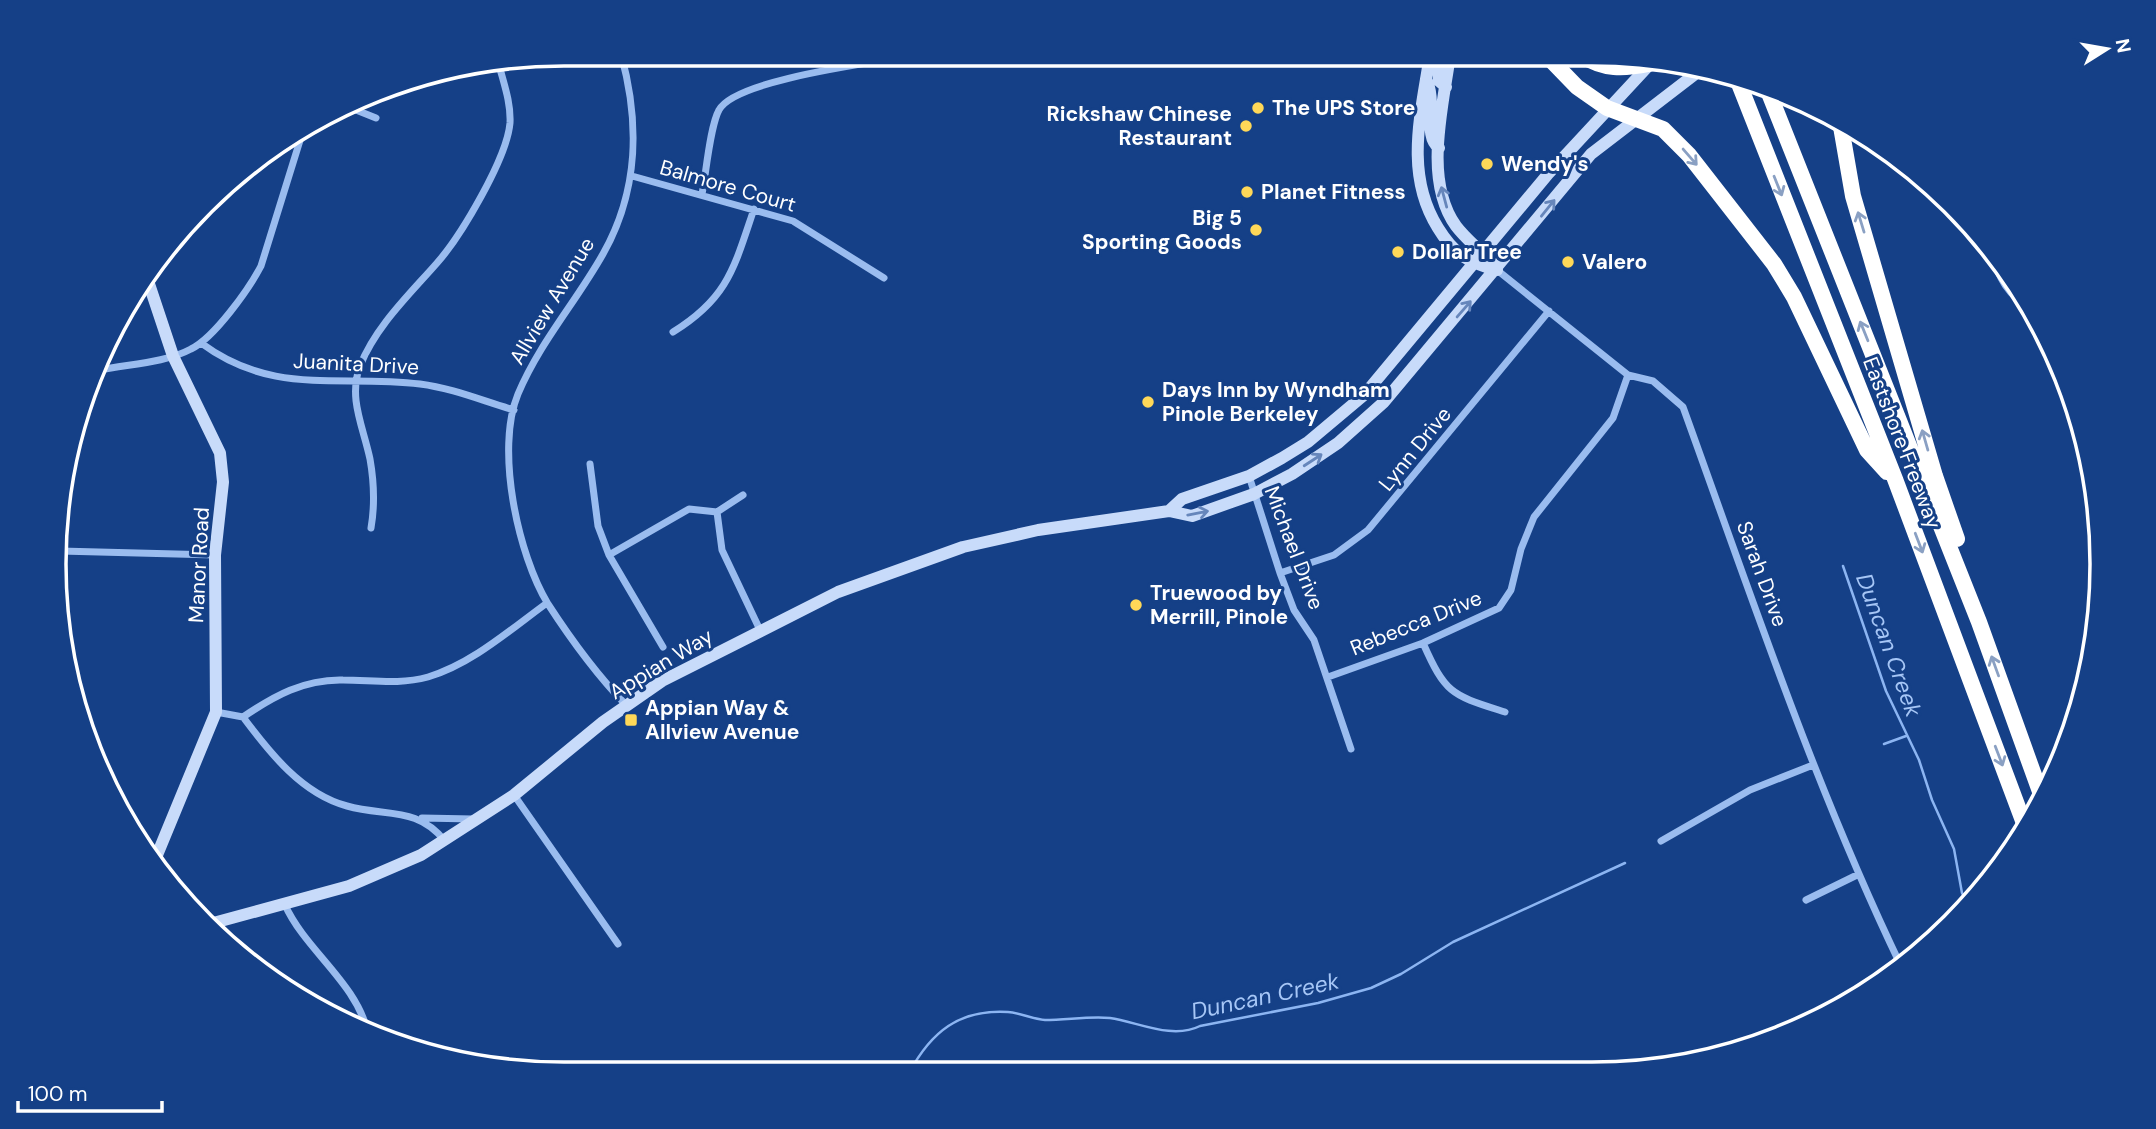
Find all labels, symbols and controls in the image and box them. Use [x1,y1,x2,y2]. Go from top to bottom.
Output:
north arrow [2072,14,2142,84]
text: N [2110,37,2137,55]
place label: The UPS Store [1272,94,1415,122]
place label: Rickshaw Chinese Restaurant [1046,100,1232,152]
marker: The UPS Store [1250,100,1266,116]
marker: Rickshaw Chinese Restaurant [1238,118,1254,134]
one-way arrow [1682,148,1698,166]
place label: Wendy's [1501,150,1589,178]
street label: Balmore Court [657,153,799,219]
marker: Wendy's [1479,156,1495,172]
one-way arrow [1772,174,1785,196]
place label: Planet Fitness [1261,178,1406,206]
marker: Planet Fitness [1239,184,1255,200]
one-way arrow [1437,187,1450,209]
one-way arrow [1540,200,1555,218]
place label: Big 5 Sporting Goods [1082,204,1242,256]
one-way arrow [1854,211,1867,233]
marker: Big 5 Sporting Goods [1248,222,1264,238]
street label: Allview Avenue [503,232,601,370]
place label: Dollar Tree [1412,238,1522,266]
marker: Dollar Tree [1390,244,1406,260]
place label: Valero [1582,248,1647,276]
marker: Valero [1560,254,1576,270]
one-way arrow [1455,300,1471,318]
one-way arrow [1856,321,1869,343]
street label: Juanita Drive [292,347,420,381]
street label: Eastshore Freeway [1856,353,1948,533]
place label: Days Inn by Wyndham Pinole Berkeley [1162,376,1390,428]
marker: Days Inn by Wyndham Pinole Berkeley [1140,394,1156,410]
street label: Lynn Drive [1372,401,1458,497]
one-way arrow [1917,430,1930,452]
one-way arrow [1303,453,1322,468]
street label: Michael Drive [1258,482,1330,614]
one-way arrow [1187,505,1209,518]
street label: Manor Road [182,506,216,624]
street label: Sarah Drive [1730,517,1794,631]
one-way arrow [1913,532,1926,554]
water label: Duncan Creek [1849,569,1929,721]
place label: Truewood by Merrill, Pinole [1150,579,1288,631]
street label: Rebecca Drive [1346,584,1486,662]
marker: Truewood by Merrill, Pinole [1128,597,1144,613]
street label: Appian Way [604,622,718,706]
one-way arrow [1988,656,2000,678]
place label: Appian Way & Allview Avenue [645,694,799,746]
marker: Appian Way & Allview Avenue [623,712,639,728]
one-way arrow [1993,745,2006,767]
water label: Duncan Creek [1188,966,1342,1026]
scale bar [18,1070,161,1114]
text: 100 m [28,1080,88,1108]

